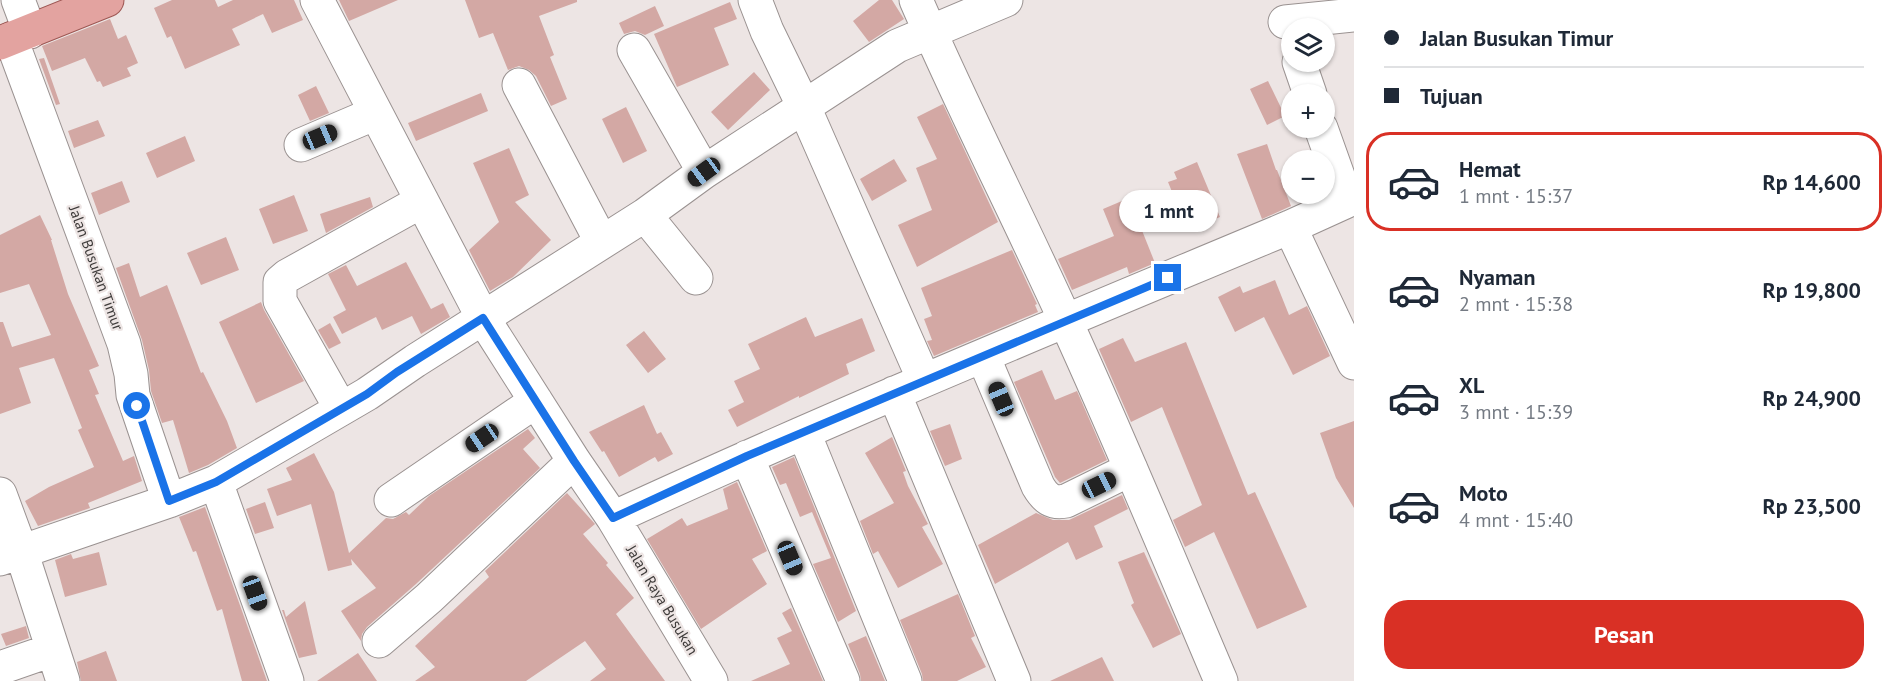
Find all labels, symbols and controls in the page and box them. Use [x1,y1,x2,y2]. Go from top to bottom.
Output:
map controls [1281,18,1335,204]
button: layers [1281,18,1335,72]
text: Jalan Busukan Timur [1420,24,1613,52]
text: Tujuan [1420,82,1483,110]
button: + [1281,84,1335,138]
car [300,122,340,152]
button: − [1281,150,1335,204]
car [684,154,724,190]
icon: car [1387,155,1441,209]
text: Hemat [1459,155,1521,183]
text: Rp 14,600 [1762,168,1861,196]
text: 1 mnt · 15:37 [1459,183,1573,209]
callout: 1 mnt [1118,191,1218,233]
text: 1 mnt [1143,198,1194,224]
street label: Jalan Busukan Timur [65,202,128,333]
icon: car [1387,263,1441,317]
text: Nyaman [1459,263,1536,291]
route end [1154,264,1181,291]
text: Rp 19,800 [1762,276,1861,304]
text: 2 mnt · 15:38 [1459,291,1573,317]
icon: car [1387,371,1441,425]
text: XL [1459,371,1484,399]
car [986,379,1016,419]
text: Rp 24,900 [1762,384,1861,412]
route start [123,392,150,419]
text: 3 mnt · 15:39 [1459,399,1573,425]
car [462,420,502,456]
car [1079,469,1119,501]
icon: car [1387,479,1441,533]
text: Moto [1459,479,1508,507]
text: Rp 23,500 [1762,492,1861,520]
text: 4 mnt · 15:40 [1459,507,1573,533]
car [775,538,805,578]
street label: Jalan Raya Busukan [622,541,703,658]
car [240,573,270,613]
button: Pesan [1384,600,1864,669]

